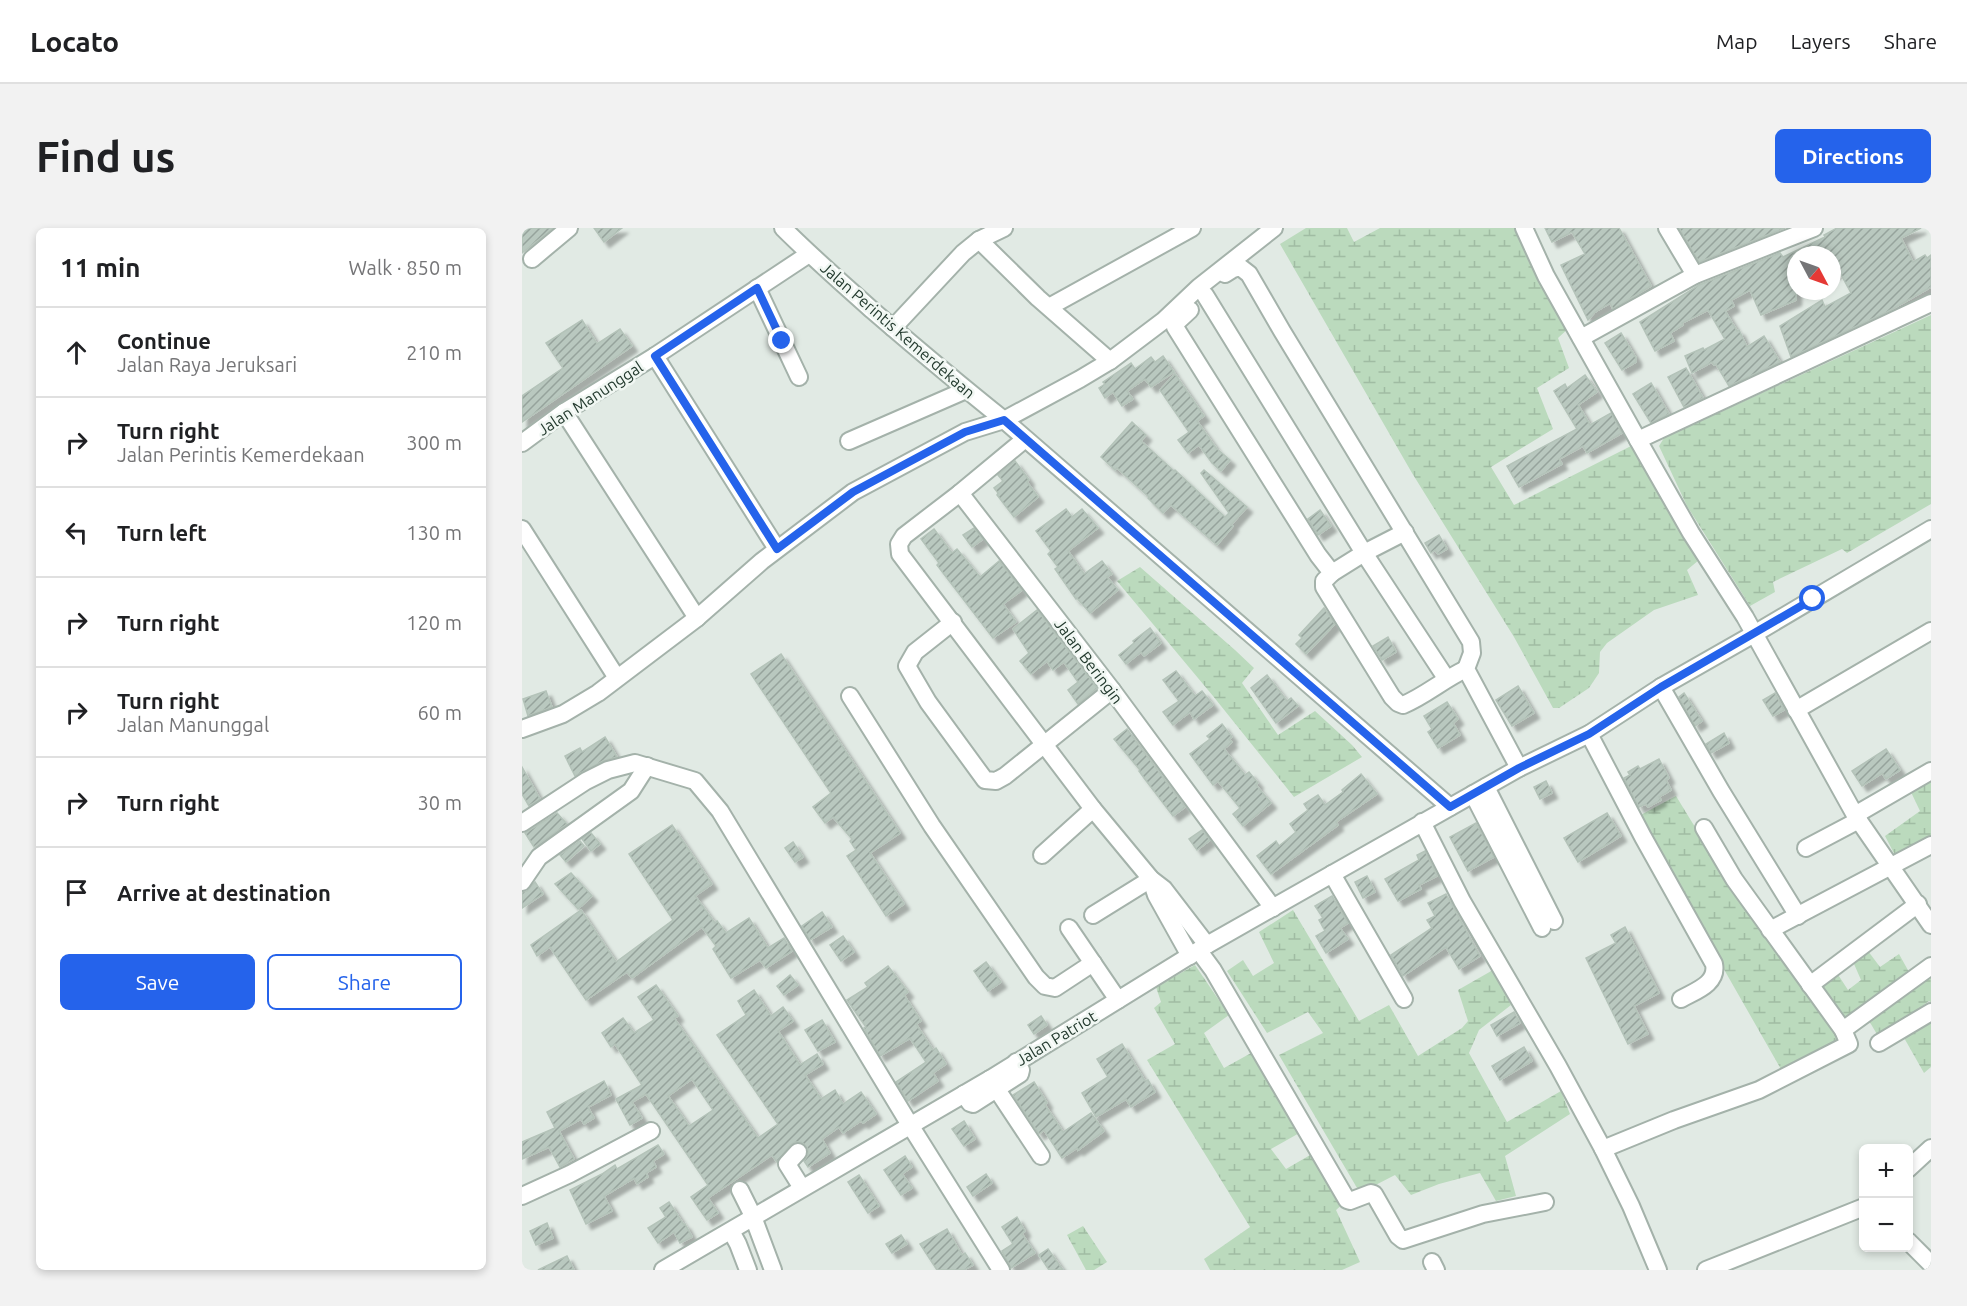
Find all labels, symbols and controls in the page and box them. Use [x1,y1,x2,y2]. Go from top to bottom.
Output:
text: Locato [30,26,119,57]
text: Map [1716,29,1757,53]
text: Layers [1790,29,1851,53]
text: Share [1884,29,1937,53]
button: Directions [1775,129,1931,183]
text: Find us [36,133,175,180]
north arrow [1787,246,1841,300]
text: 11 min [60,253,140,282]
text: Walk · 850 m [349,256,462,279]
street label: Jalan Perintis Kemerdekaan [817,258,979,402]
route end [768,327,794,353]
text: Continue [117,328,211,353]
icon: ahead [60,336,93,369]
text: 210 m [406,341,462,364]
text: Jalan Raya Jeruksari [117,353,297,376]
street label: Jalan Manunggal [534,357,646,439]
text: Turn right [117,418,219,443]
icon: right [60,426,93,459]
text: 300 m [406,431,462,454]
text: Jalan Perintis Kemerdekaan [117,443,365,466]
icon: left [60,516,93,549]
text: Turn left [117,520,207,545]
text: 130 m [406,521,462,544]
route start [1799,585,1825,611]
icon: right [60,606,93,639]
text: Turn right [117,610,219,635]
text: 120 m [406,611,462,634]
street label: Jalan Beringin [1051,615,1127,707]
text: Turn right [117,688,219,713]
icon: right [60,696,93,729]
text: 60 m [418,701,462,724]
text: Jalan Manunggal [117,713,269,736]
icon: right [60,786,93,819]
text: Turn right [117,790,219,815]
text: 30 m [418,791,462,814]
icon: arrive [60,876,93,909]
text: Arrive at destination [117,880,331,905]
button: Save [60,954,255,1010]
button: Share [267,954,462,1010]
street label: Jalan Patriot [1012,1007,1100,1069]
map controls [1859,1144,1913,1252]
button: + [1859,1144,1913,1198]
button: − [1859,1198,1913,1252]

